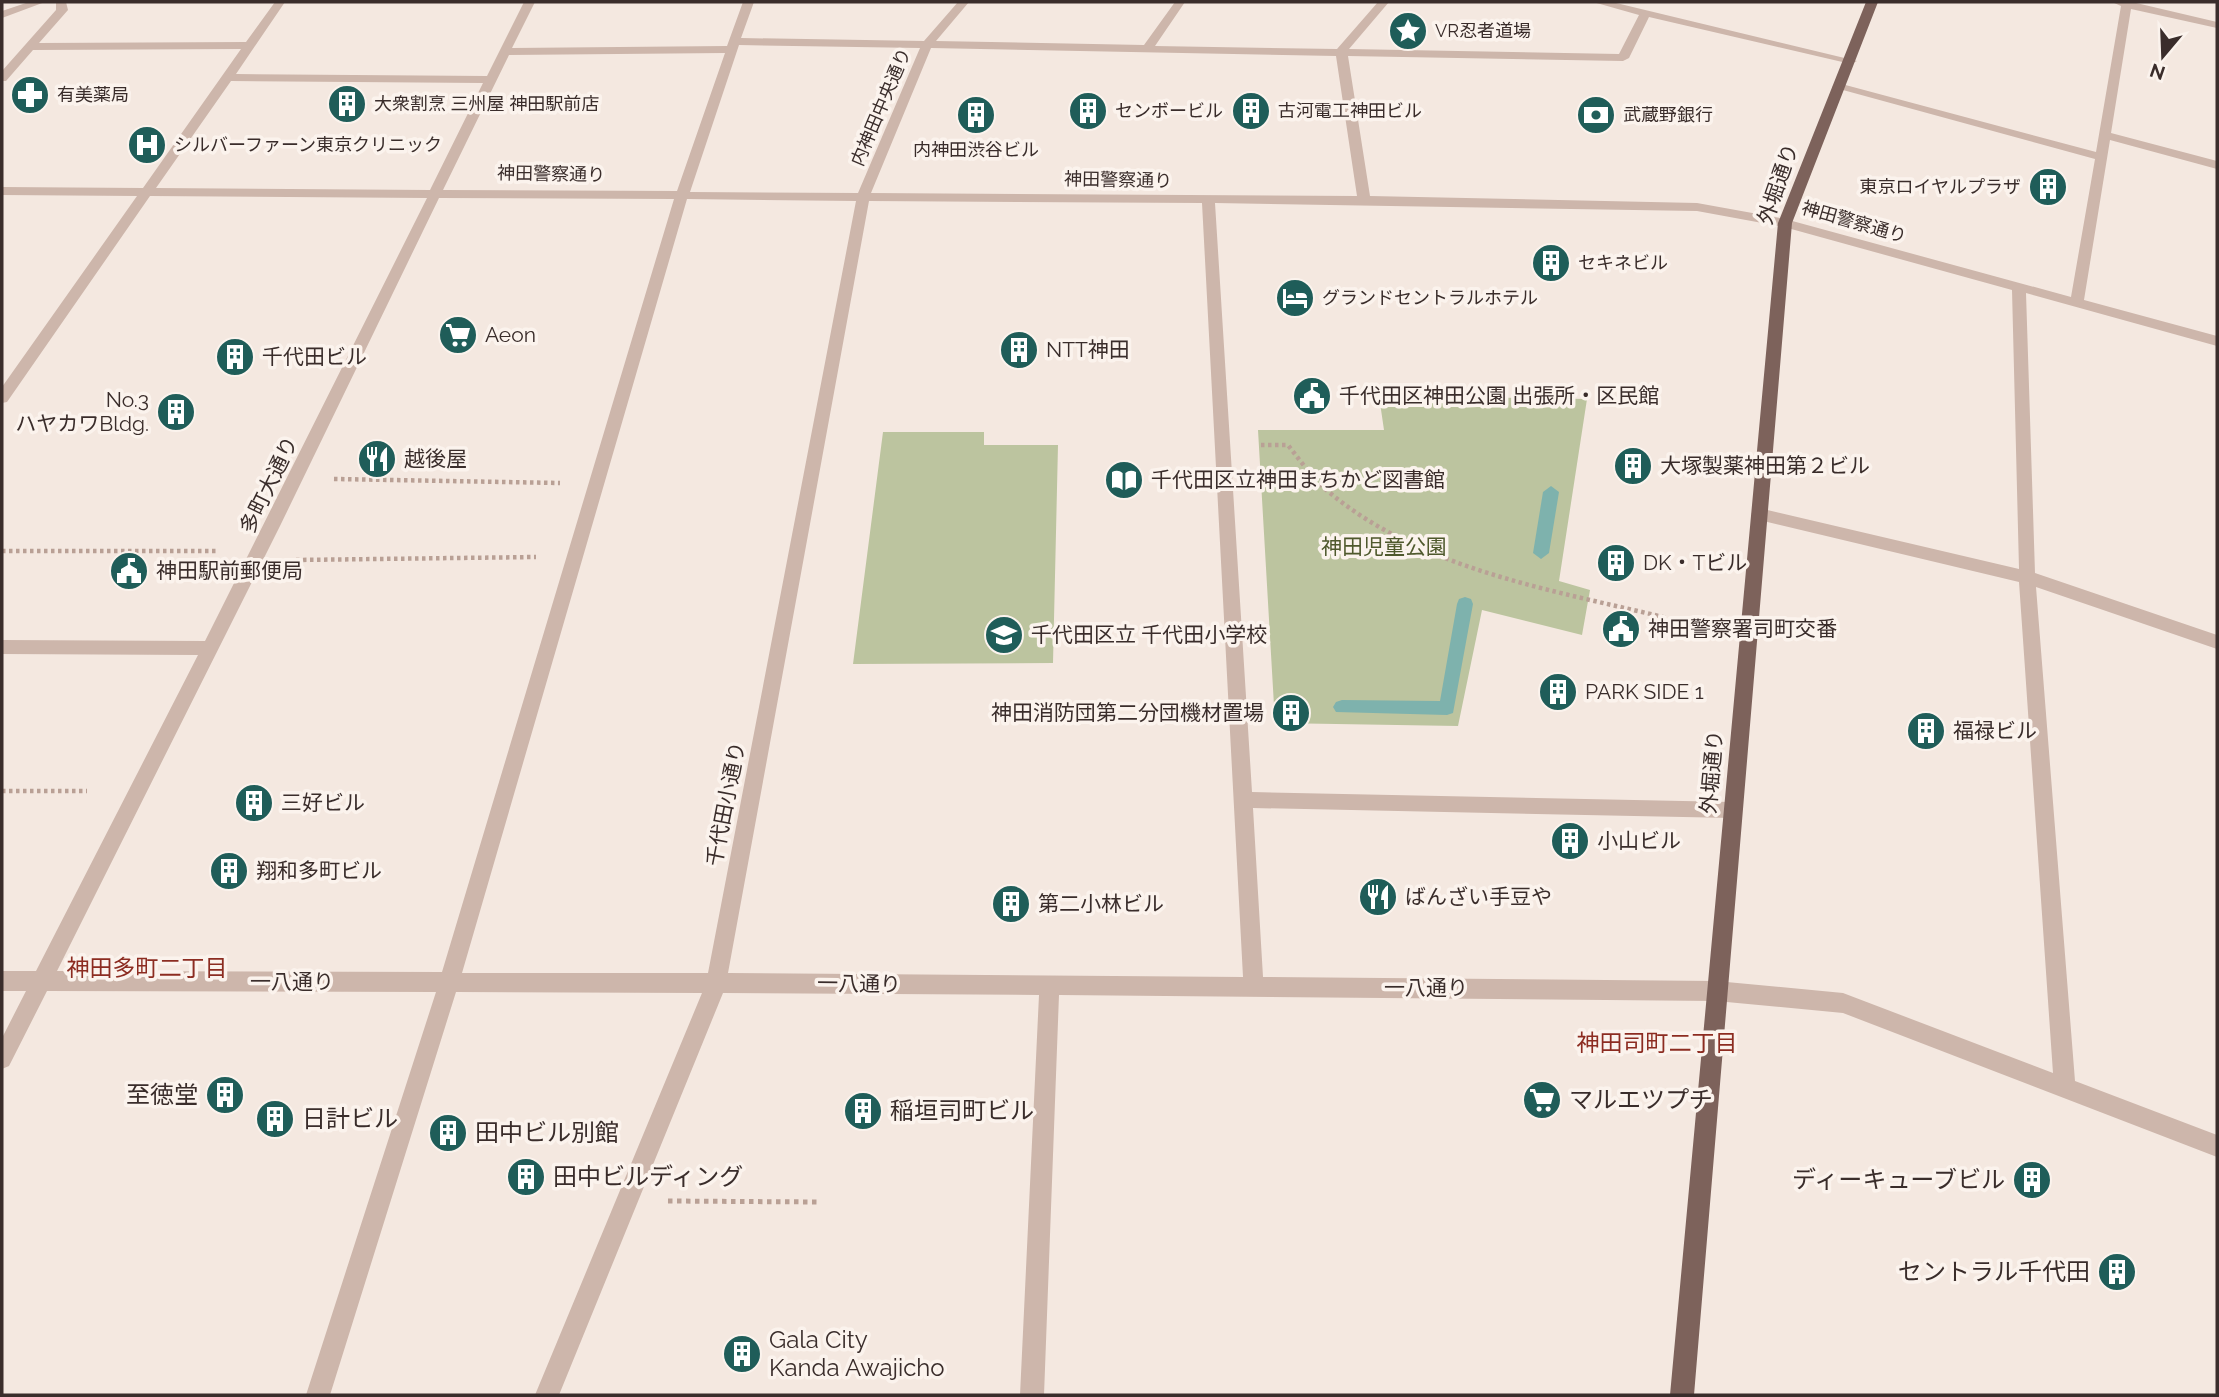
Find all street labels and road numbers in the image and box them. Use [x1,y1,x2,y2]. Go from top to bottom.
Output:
street label: 内神田中央通り [846,45,915,169]
street label: 外堀通り [1752,140,1803,228]
street label: 神田警察通り [497,162,605,185]
street label: 神田警察通り [1064,168,1172,191]
street label: 神田警察通り [1799,197,1909,246]
street label: 多町大通り [234,432,303,537]
street label: 外堀通り [1695,729,1728,815]
street label: 千代田小通り [701,740,750,868]
street label: 一八通り [250,969,334,994]
street label: 一八通り [817,970,901,997]
street label: 一八通り [1384,975,1468,1000]

